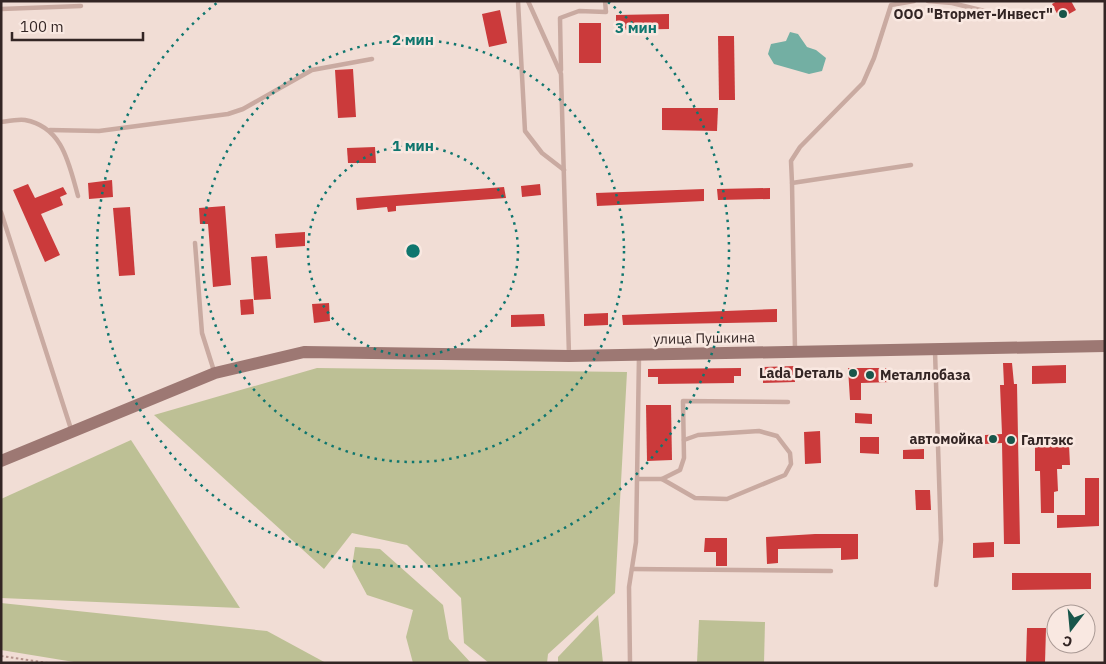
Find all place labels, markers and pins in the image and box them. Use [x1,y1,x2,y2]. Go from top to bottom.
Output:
place label: ООО "Втормет-Инвест" [894,5,1053,23]
marker: ООО "Втормет-Инвест" [1057,8,1069,20]
centre of rings [404,242,422,260]
place label: Lada Dеталь [759,364,843,382]
place label: Металлобаза [880,366,970,384]
marker: Lada Dеталь [847,367,859,379]
marker: Металлобаза [864,369,876,381]
place label: автомойка [910,430,983,448]
place label: Галтэкс [1021,431,1074,449]
marker: автомойка [987,433,999,445]
marker: Галтэкс [1005,434,1017,446]

